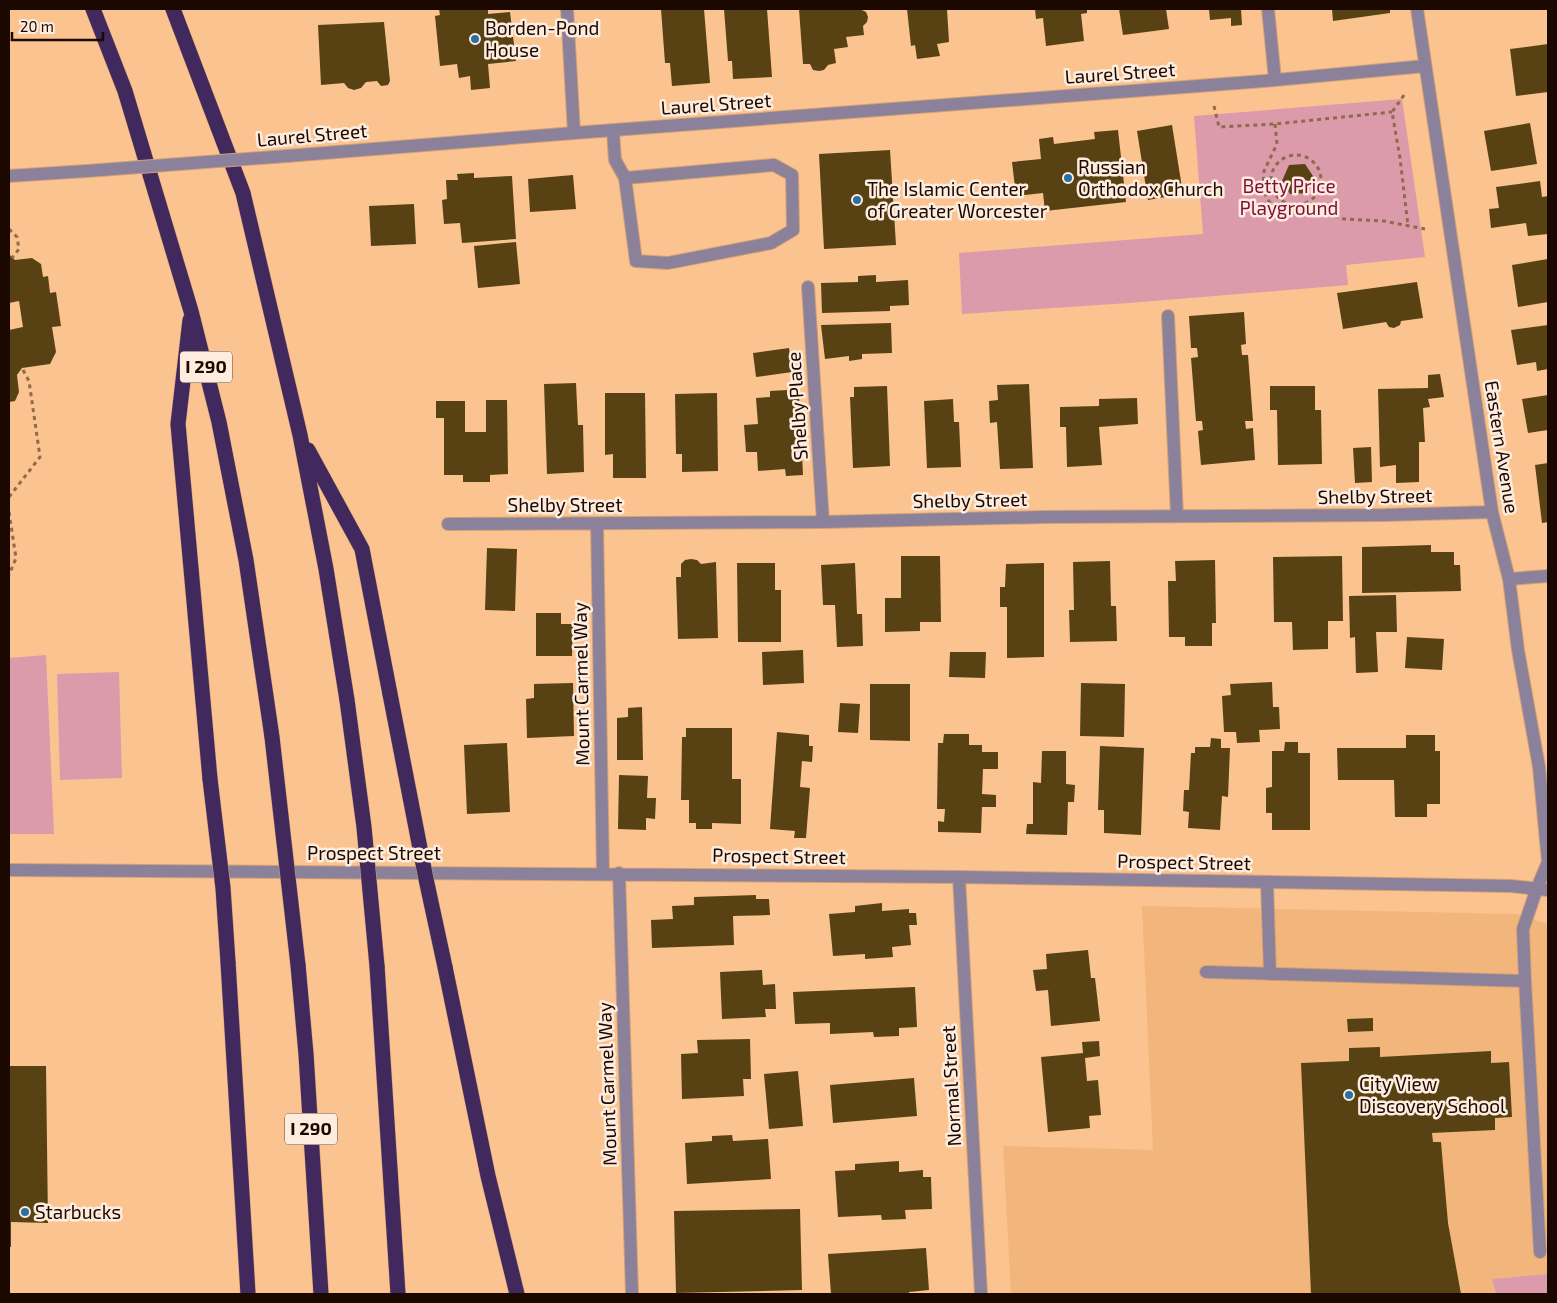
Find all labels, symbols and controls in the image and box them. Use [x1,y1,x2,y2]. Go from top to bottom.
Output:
scale bar [12,10,104,42]
place label: Borden-Pond House [485,16,599,61]
text: 20 m [20,17,54,35]
marker: Borden-Pond House [469,33,481,45]
street label: Laurel Street [1064,57,1176,88]
street label: Laurel Street [660,88,772,119]
street label: Laurel Street [256,118,368,151]
place label: Russian Orthodox Church [1078,155,1224,200]
marker: Russian Orthodox Church [1062,172,1074,184]
park label: Betty Price Playground [1240,174,1338,219]
place label: The Islamic Center of Greater Worcester [867,177,1048,222]
marker: The Islamic Center of Greater Worcester [851,194,863,206]
street label: Shelby Place [781,351,812,461]
road number: I 290 [180,352,232,382]
street label: Eastern Avenue [1481,379,1524,515]
street label: Shelby Street [1317,483,1433,508]
street label: Shelby Street [912,487,1028,512]
street label: Shelby Street [508,493,622,516]
street label: Mount Carmel Way [568,602,593,766]
street label: Prospect Street [307,841,441,864]
street label: Prospect Street [712,843,846,868]
street label: Prospect Street [1117,849,1251,874]
street label: Mount Carmel Way [592,1002,621,1166]
street label: Normal Street [936,1025,965,1147]
place label: City View Discovery School [1359,1072,1506,1117]
marker: City View Discovery School [1343,1089,1355,1101]
road number: I 290 [285,1114,337,1144]
place label: Starbucks [35,1200,121,1223]
marker: Starbucks [19,1206,31,1218]

